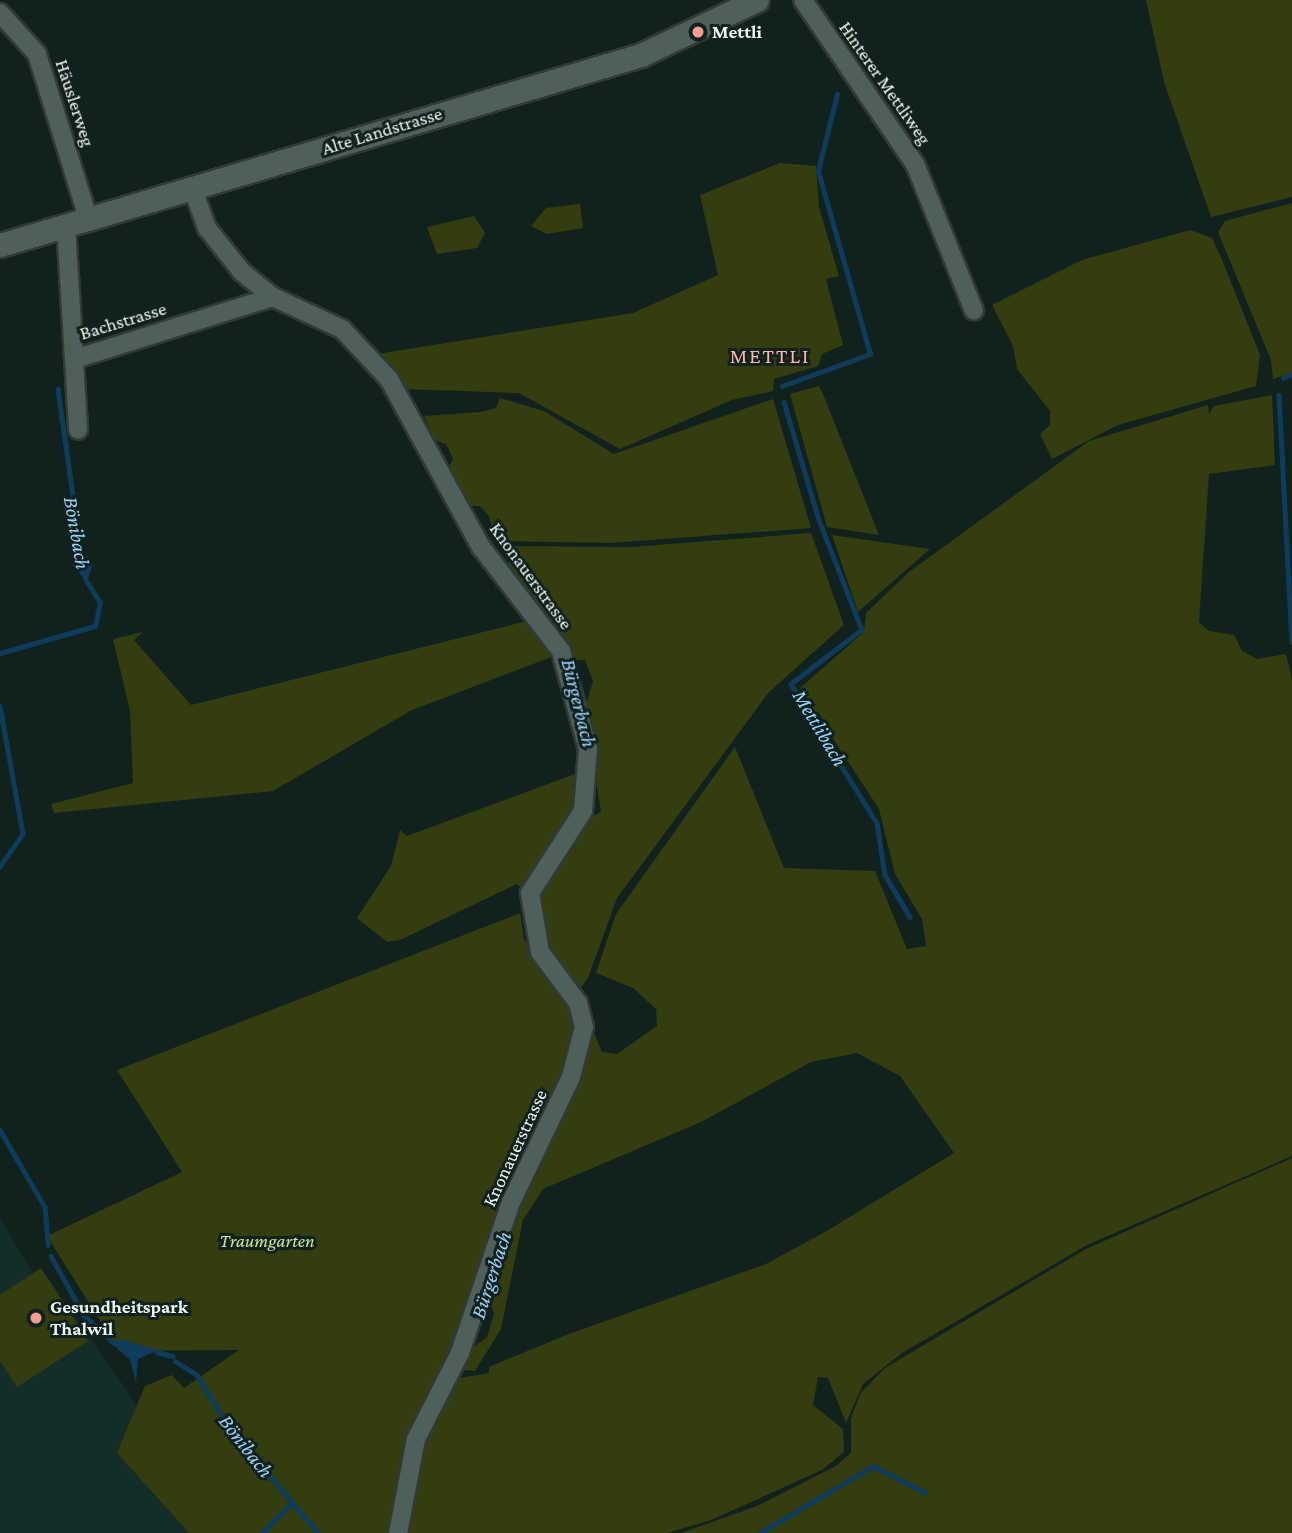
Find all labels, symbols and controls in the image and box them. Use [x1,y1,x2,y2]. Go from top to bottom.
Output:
street label: Hinterer Mettliweg [834,17,936,149]
place label: Mettli [712,21,762,43]
marker: Mettli [690,24,706,40]
street label: Häuslerweg [50,57,100,149]
street label: Alte Landstrasse [319,102,445,160]
street label: Bachstrasse [77,297,169,345]
district label: METTLI [730,343,810,369]
water label: Bönibach [58,495,96,571]
street label: Knonauerstrasse [485,518,577,634]
water label: Bürgerbach [556,656,602,750]
water label: Mettlibach [787,685,853,771]
street label: Knonauerstrasse [478,1086,552,1210]
water label: Bürgerbach [465,1228,517,1322]
park label: Traumgarten [219,1230,315,1252]
place label: Gesundheitspark Thalwil [50,1296,188,1340]
marker: Gesundheitspark Thalwil [28,1310,44,1326]
water label: Bönibach [213,1409,279,1483]

